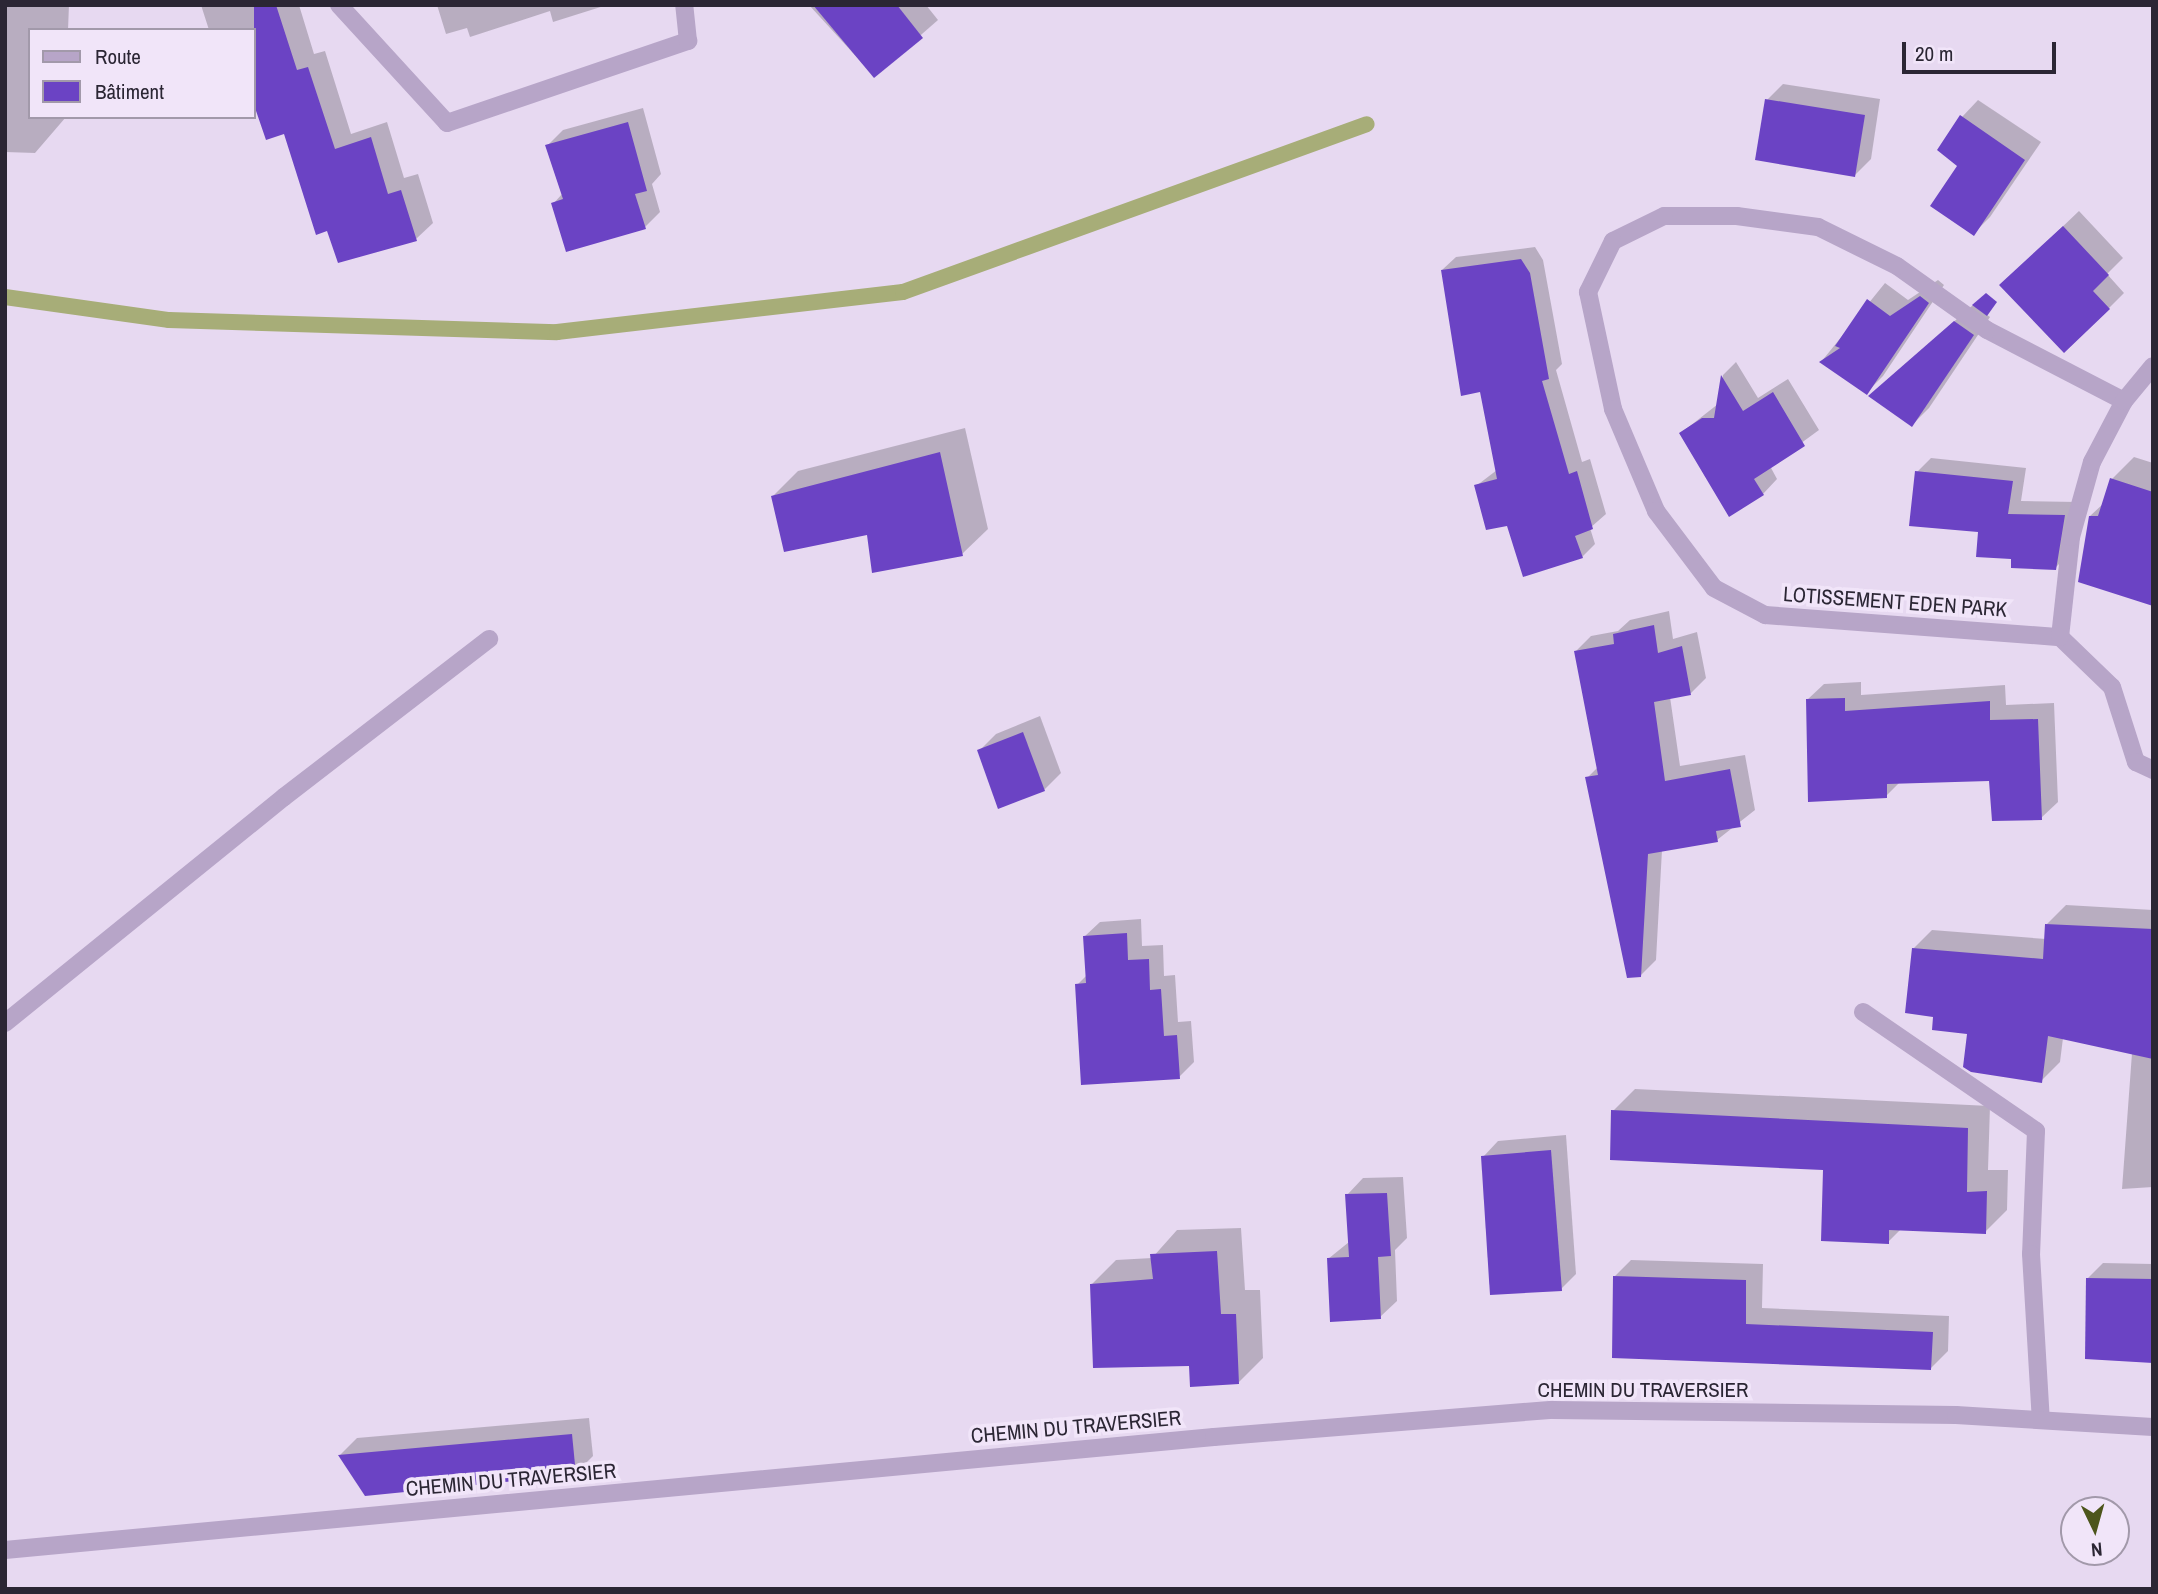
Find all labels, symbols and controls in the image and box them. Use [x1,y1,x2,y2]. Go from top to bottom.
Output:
legend [28,28,256,119]
scale bar [1906,28,2060,72]
text: 20 m [1915,39,1953,68]
text: Route [95,42,141,71]
text: Bâtiment [95,77,164,106]
street label: LOTISSEMENT EDEN PARK [1782,582,2008,622]
street label: CHEMIN DU TRAVERSIER [1537,1377,1749,1403]
street label: CHEMIN DU TRAVERSIER [970,1405,1182,1449]
street label: CHEMIN DU TRAVERSIER [405,1458,617,1502]
north arrow [2060,1496,2130,1566]
text: N [2090,1536,2103,1563]

